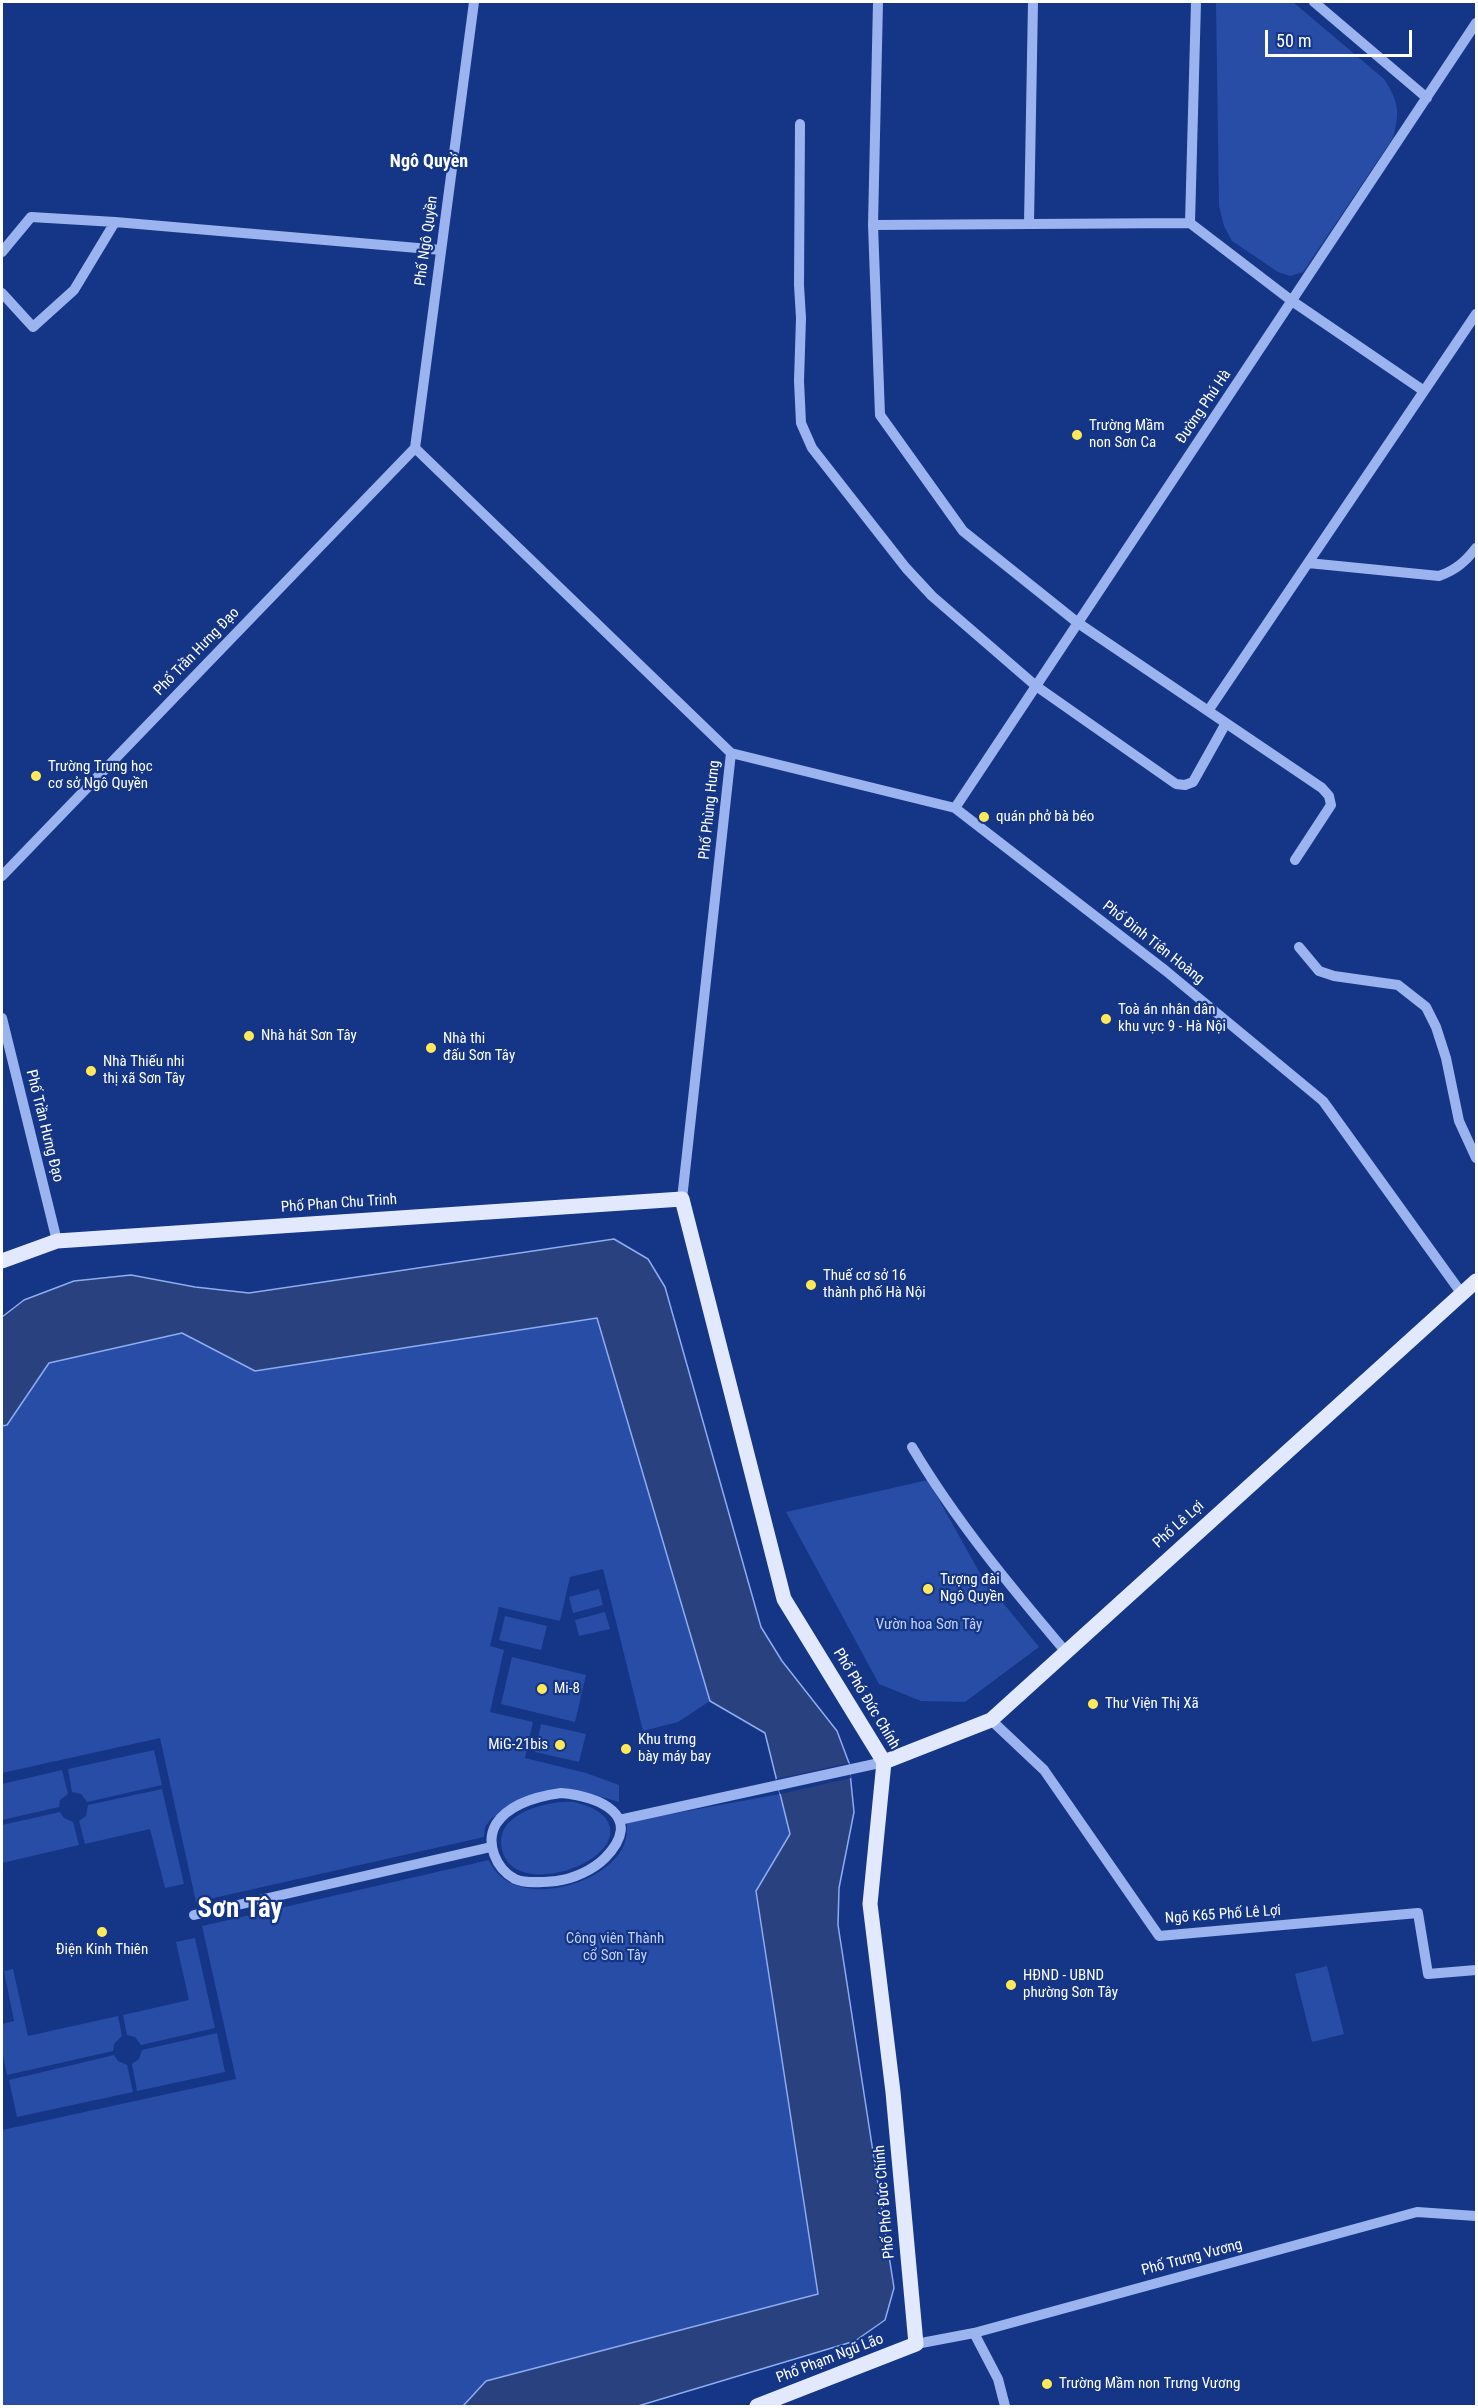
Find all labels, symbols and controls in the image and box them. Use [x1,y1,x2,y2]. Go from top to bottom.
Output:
scale bar [1268,18,1415,56]
text: 50 m [1276,30,1311,51]
district label: Ngô Quyền [390,151,468,173]
street label: Phố Ngô Quyền [412,195,442,287]
street label: Đường Phú Hà [1173,367,1235,447]
place label: Trường Mầm non Sơn Ca [1089,417,1165,452]
marker: Trường Mầm non Sơn Ca [1070,428,1084,442]
street label: Phố Trần Hưng Đạo [151,604,243,700]
place label: Trường Trung học cơ sở Ngô Quyền [48,758,153,793]
street label: Phố Phùng Hưng [696,760,724,860]
marker: Trường Trung học cơ sở Ngô Quyền [29,769,43,783]
place label: quán phở bà béo [996,808,1094,826]
marker: quán phở bà béo [977,810,991,824]
street label: Phố Đinh Tiên Hoàng [1098,898,1208,988]
place label: Toà án nhân dân khu vực 9 - Hà Nội [1118,1001,1226,1036]
marker: Toà án nhân dân khu vực 9 - Hà Nội [1099,1012,1113,1026]
place label: Nhà hát Sơn Tây [261,1027,357,1045]
marker: Nhà hát Sơn Tây [242,1029,256,1043]
place label: Nhà thi đấu Sơn Tây [443,1030,515,1065]
marker: Nhà thi đấu Sơn Tây [424,1041,438,1055]
place label: Nhà Thiếu nhi thị xã Sơn Tây [103,1053,185,1088]
marker: Nhà Thiếu nhi thị xã Sơn Tây [84,1064,98,1078]
street label: Phố Trần Hưng Đạo [21,1068,67,1184]
street label: Phố Phan Chu Trinh [280,1191,398,1217]
place label: Thuế cơ sở 16 thành phố Hà Nội [823,1267,926,1302]
marker: Thuế cơ sở 16 thành phố Hà Nội [804,1278,818,1292]
street label: Phố Lê Lợi [1150,1497,1208,1553]
place label: Tượng đài Ngô Quyền [940,1571,1004,1606]
marker: Tượng đài Ngô Quyền [921,1582,935,1596]
park label: Vườn hoa Sơn Tây [876,1616,982,1634]
street label: Phố Phó Đức Chính [829,1645,903,1753]
place label: Mi-8 [554,1680,580,1698]
marker: Mi-8 [535,1682,549,1696]
place label: Thư Viện Thị Xã [1105,1695,1199,1713]
marker: Thư Viện Thị Xã [1086,1697,1100,1711]
place label: Khu trưng bày máy bay [638,1731,711,1766]
place label: MiG-21bis [488,1736,548,1754]
marker: MiG-21bis [553,1738,567,1752]
marker: Khu trưng bày máy bay [619,1742,633,1756]
district label: Sơn Tây [198,1894,282,1926]
street label: Ngõ K65 Phố Lê Lợi [1164,1902,1282,1928]
marker: Điện Kinh Thiên [95,1925,109,1939]
park label: Công viên Thành cổ Sơn Tây [566,1930,664,1965]
place label: Điện Kinh Thiên [56,1941,148,1959]
place label: HĐND - UBND phường Sơn Tây [1023,1967,1118,2002]
marker: HĐND - UBND phường Sơn Tây [1004,1978,1018,1992]
street label: Phố Phó Đức Chính [871,2144,899,2260]
street label: Phố Trưng Vương [1140,2236,1244,2280]
street label: Phố Phạm Ngũ Lão [774,2330,886,2388]
place label: Trường Mầm non Trưng Vương [1059,2375,1240,2393]
marker: Trường Mầm non Trưng Vương [1040,2377,1054,2391]

